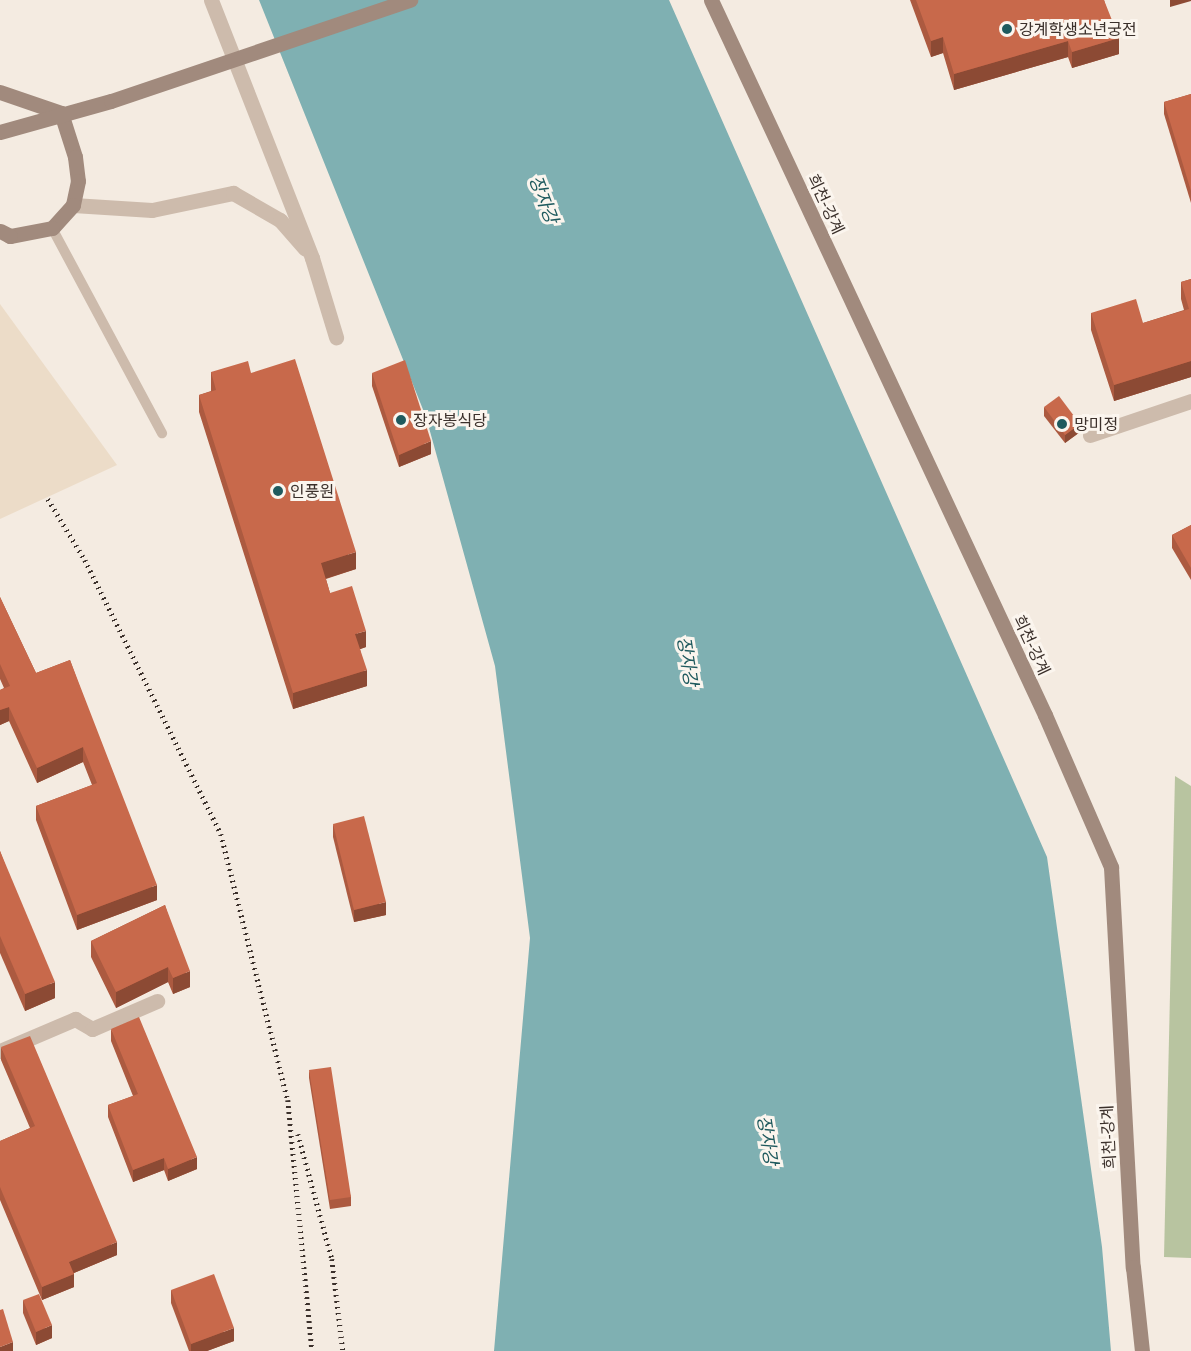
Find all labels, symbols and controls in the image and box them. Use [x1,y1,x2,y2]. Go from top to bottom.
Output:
place label: 강계학생소년궁전 [1019,19,1137,39]
marker: 강계학생소년궁전 [1000,22,1014,36]
street label: 희천-강계 [804,171,848,237]
water label: 장자강 [525,172,563,226]
place label: 장자봉식당 [413,410,487,430]
marker: 장자봉식당 [394,413,408,427]
place label: 망미정 [1074,414,1118,434]
marker: 망미정 [1055,417,1069,431]
place label: 인풍원 [290,481,334,501]
marker: 인풍원 [271,484,285,498]
street label: 희천-강계 [1010,612,1054,678]
water label: 장자강 [673,635,703,687]
street label: 희천-강계 [1097,1105,1119,1169]
water label: 장자강 [753,1114,783,1166]

